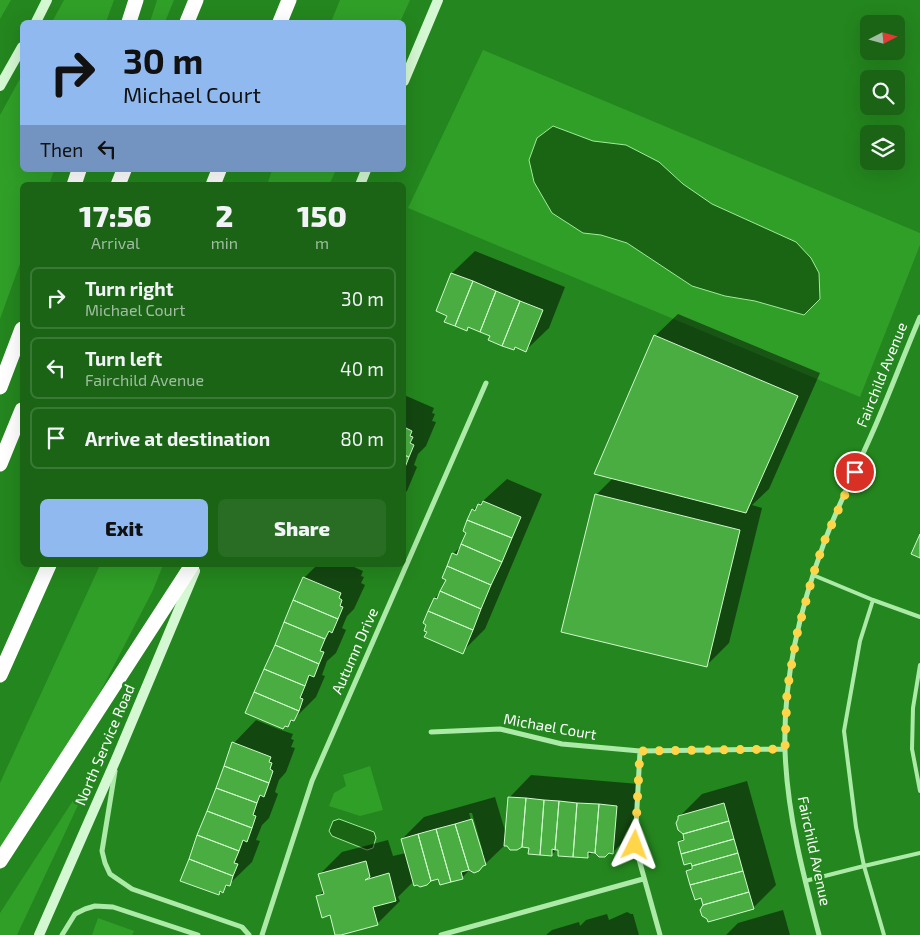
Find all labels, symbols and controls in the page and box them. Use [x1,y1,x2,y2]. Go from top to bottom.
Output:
north arrow [860,15,905,60]
map controls [860,15,905,170]
text: 30 m [123,39,203,81]
icon: right [40,40,105,105]
button: search [860,70,905,115]
text: Michael Court [123,81,261,107]
button: layers [860,125,905,170]
icon: left [93,135,121,163]
text: Then [40,138,83,161]
text: 17:56 [79,197,152,233]
text: 2 [215,197,233,233]
text: 150 [297,197,347,233]
text: Arrival [91,233,140,252]
text: min [211,233,238,252]
text: m [315,233,329,252]
text: Turn right [85,277,173,300]
icon: right [42,284,70,312]
text: 30 m [341,287,384,310]
text: Michael Court [85,300,185,319]
street label: Fairchild Avenue [852,320,910,430]
text: Turn left [85,347,162,370]
icon: left [42,354,70,382]
text: 40 m [340,357,384,380]
text: Fairchild Avenue [85,370,204,389]
icon: arrive [42,424,70,452]
text: Arrive at destination [85,427,270,450]
text: 80 m [340,427,384,450]
pin [834,451,876,493]
icon: arrive [841,458,869,486]
button: Exit [40,499,208,557]
button: Share [218,499,386,557]
street label: Autumn Drive [327,604,381,697]
street label: North Service Road [70,681,138,808]
street label: Michael Court [502,709,598,743]
street label: Fairchild Avenue [795,794,835,907]
position arrow [608,818,660,870]

